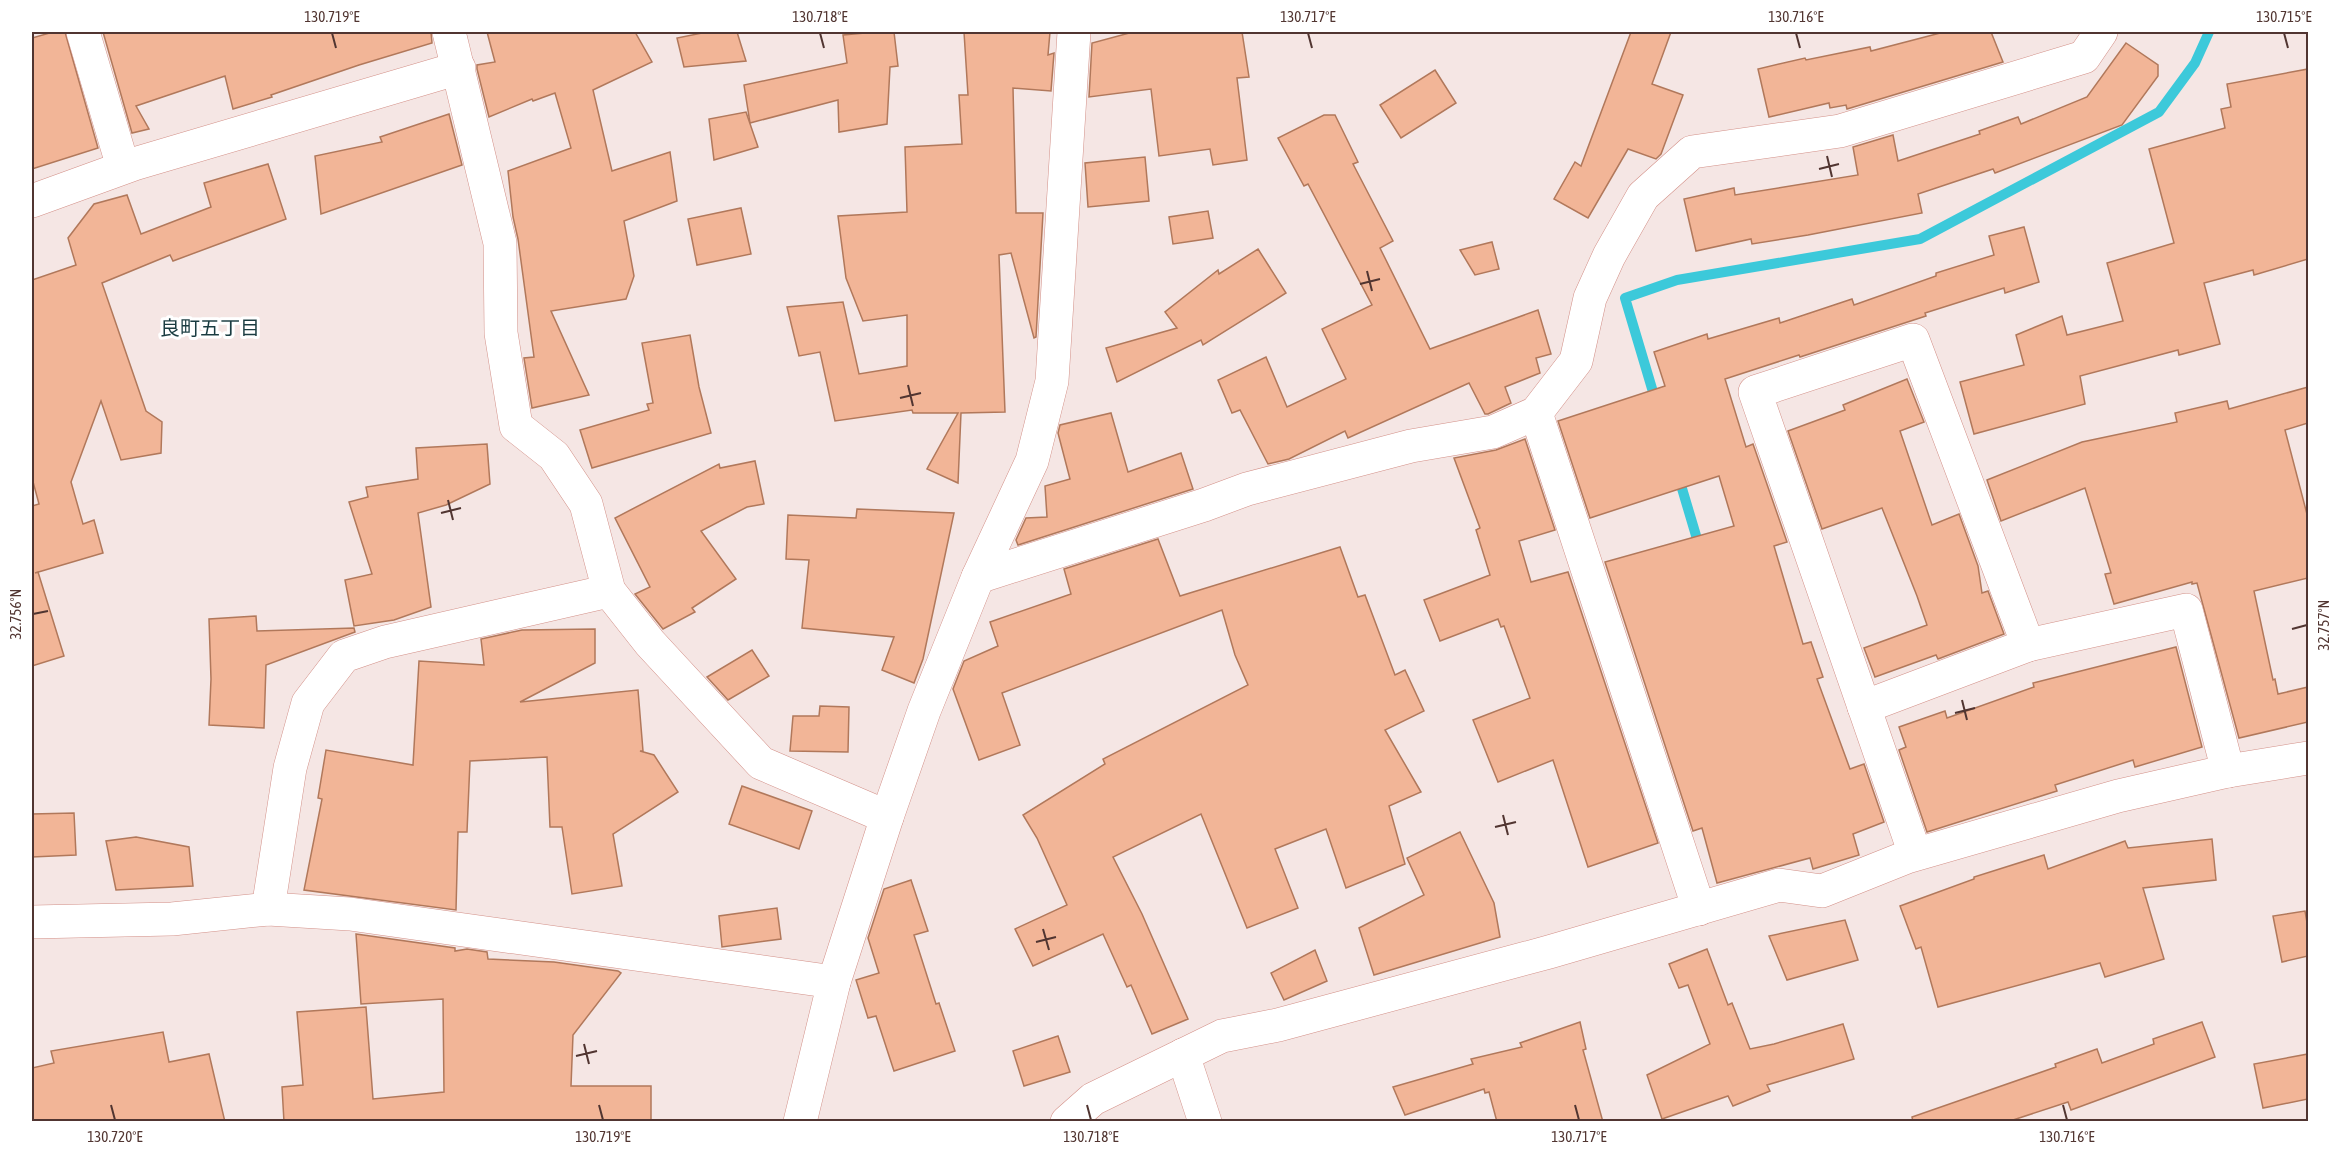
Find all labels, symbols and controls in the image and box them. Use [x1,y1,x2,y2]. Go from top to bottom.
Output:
text: 130.719°E [304,8,360,25]
text: 130.718°E [792,8,848,25]
text: 130.717°E [1280,8,1336,25]
text: 130.716°E [1768,8,1824,25]
text: 130.715°E [2256,8,2312,25]
district label: 良町五丁目 [160,316,260,339]
text: 32.756°N [7,589,24,639]
text: 32.757°N [2315,600,2332,650]
text: 130.720°E [87,1128,143,1145]
text: 130.719°E [575,1128,631,1145]
text: 130.718°E [1063,1128,1119,1145]
text: 130.717°E [1551,1128,1607,1145]
text: 130.716°E [2039,1128,2095,1145]

